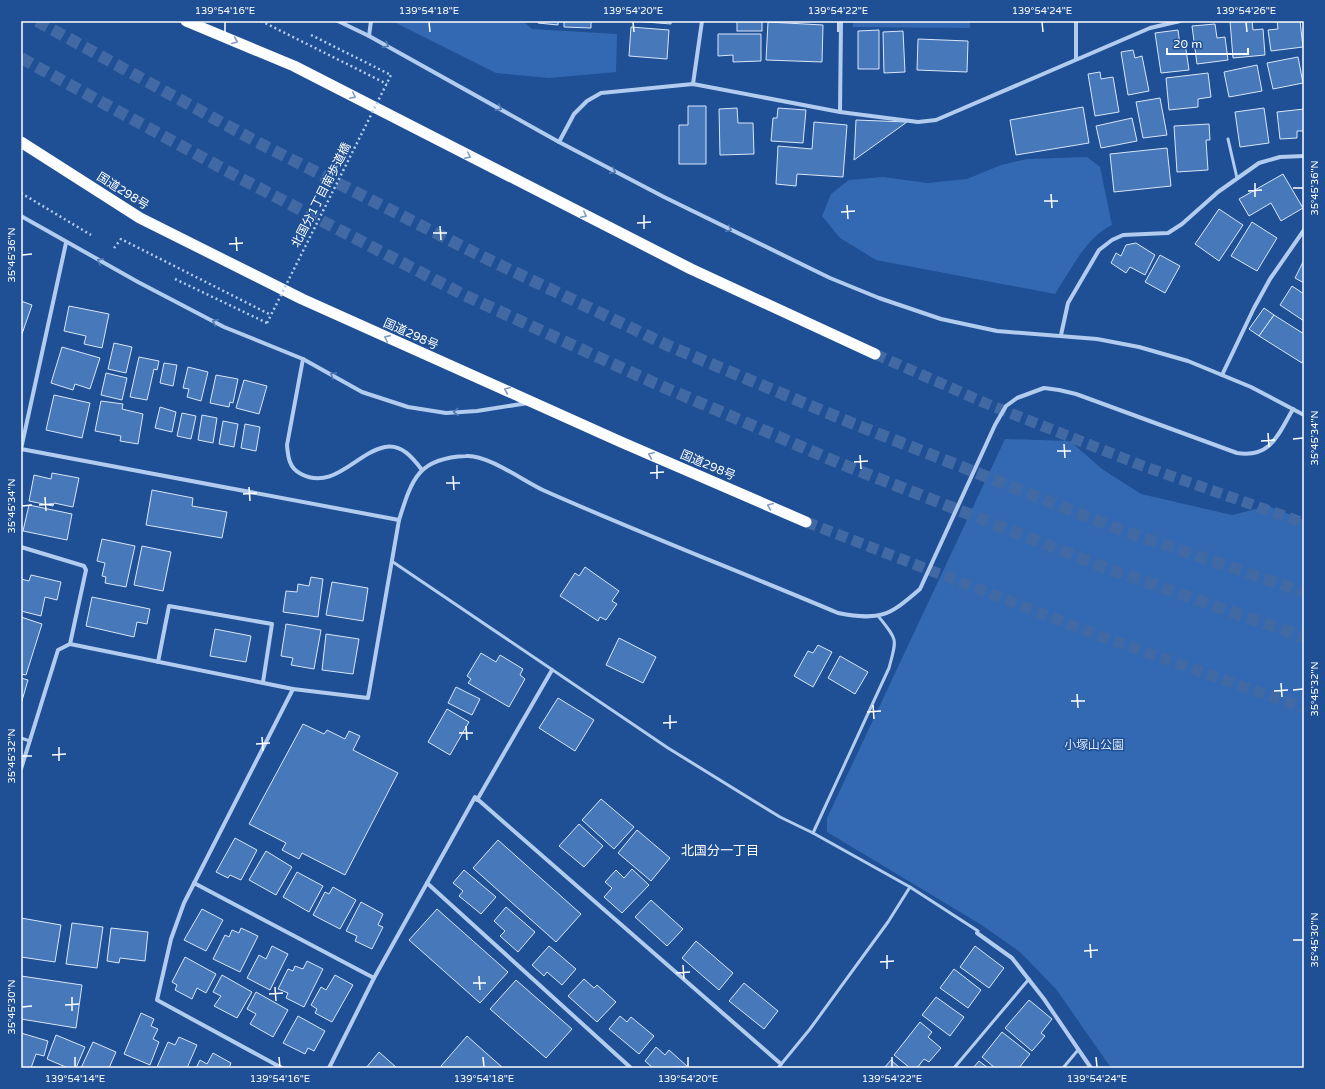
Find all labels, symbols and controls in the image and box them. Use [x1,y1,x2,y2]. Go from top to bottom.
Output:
text: 139°54'16"E [195,5,255,17]
text: 139°54'18"E [399,5,459,17]
text: 139°54'20"E [603,5,663,17]
text: 139°54'22"E [808,5,868,17]
text: 139°54'24"E [1012,5,1072,17]
text: 139°54'26"E [1216,5,1276,17]
scale bar [1167,30,1248,56]
one-way arrow [232,37,239,45]
text: 20 m [1173,37,1202,51]
one-way arrow [382,40,389,48]
one-way arrow [349,91,356,99]
one-way arrow [495,103,502,111]
street label: 北国分1丁目南歩道橋 [289,140,353,250]
one-way arrow [464,151,472,159]
text: 35°45'36"N [1309,160,1321,216]
one-way arrow [609,166,616,173]
street label: 国道298号 [94,170,152,212]
one-way arrow [580,210,587,218]
one-way arrow [725,224,733,232]
text: 35°45'36"N [6,227,18,283]
one-way arrow [96,259,104,266]
street label: 国道298号 [381,316,441,352]
one-way arrow [211,319,219,327]
one-way arrow [384,335,392,343]
one-way arrow [330,372,337,379]
one-way arrow [503,386,510,394]
one-way arrow [453,408,459,417]
text: 35°45'34"N [1309,410,1321,466]
street label: 国道298号 [678,447,738,483]
one-way arrow [647,451,654,459]
text: 35°45'34"N [6,478,18,534]
one-way arrow [767,503,774,511]
text: 35°45'32"N [1309,661,1321,717]
text: 35°45'32"N [6,728,18,784]
park label: 小塚山公園 [1064,738,1124,752]
district label: 北国分一丁目 [681,843,759,859]
text: 35°45'30"N [1309,912,1321,968]
text: 35°45'30"N [6,979,18,1035]
text: 139°54'14"E [45,1073,105,1085]
text: 139°54'16"E [250,1073,310,1085]
text: 139°54'18"E [454,1073,514,1085]
text: 139°54'20"E [658,1073,718,1085]
text: 139°54'22"E [862,1073,922,1085]
text: 139°54'24"E [1067,1073,1127,1085]

